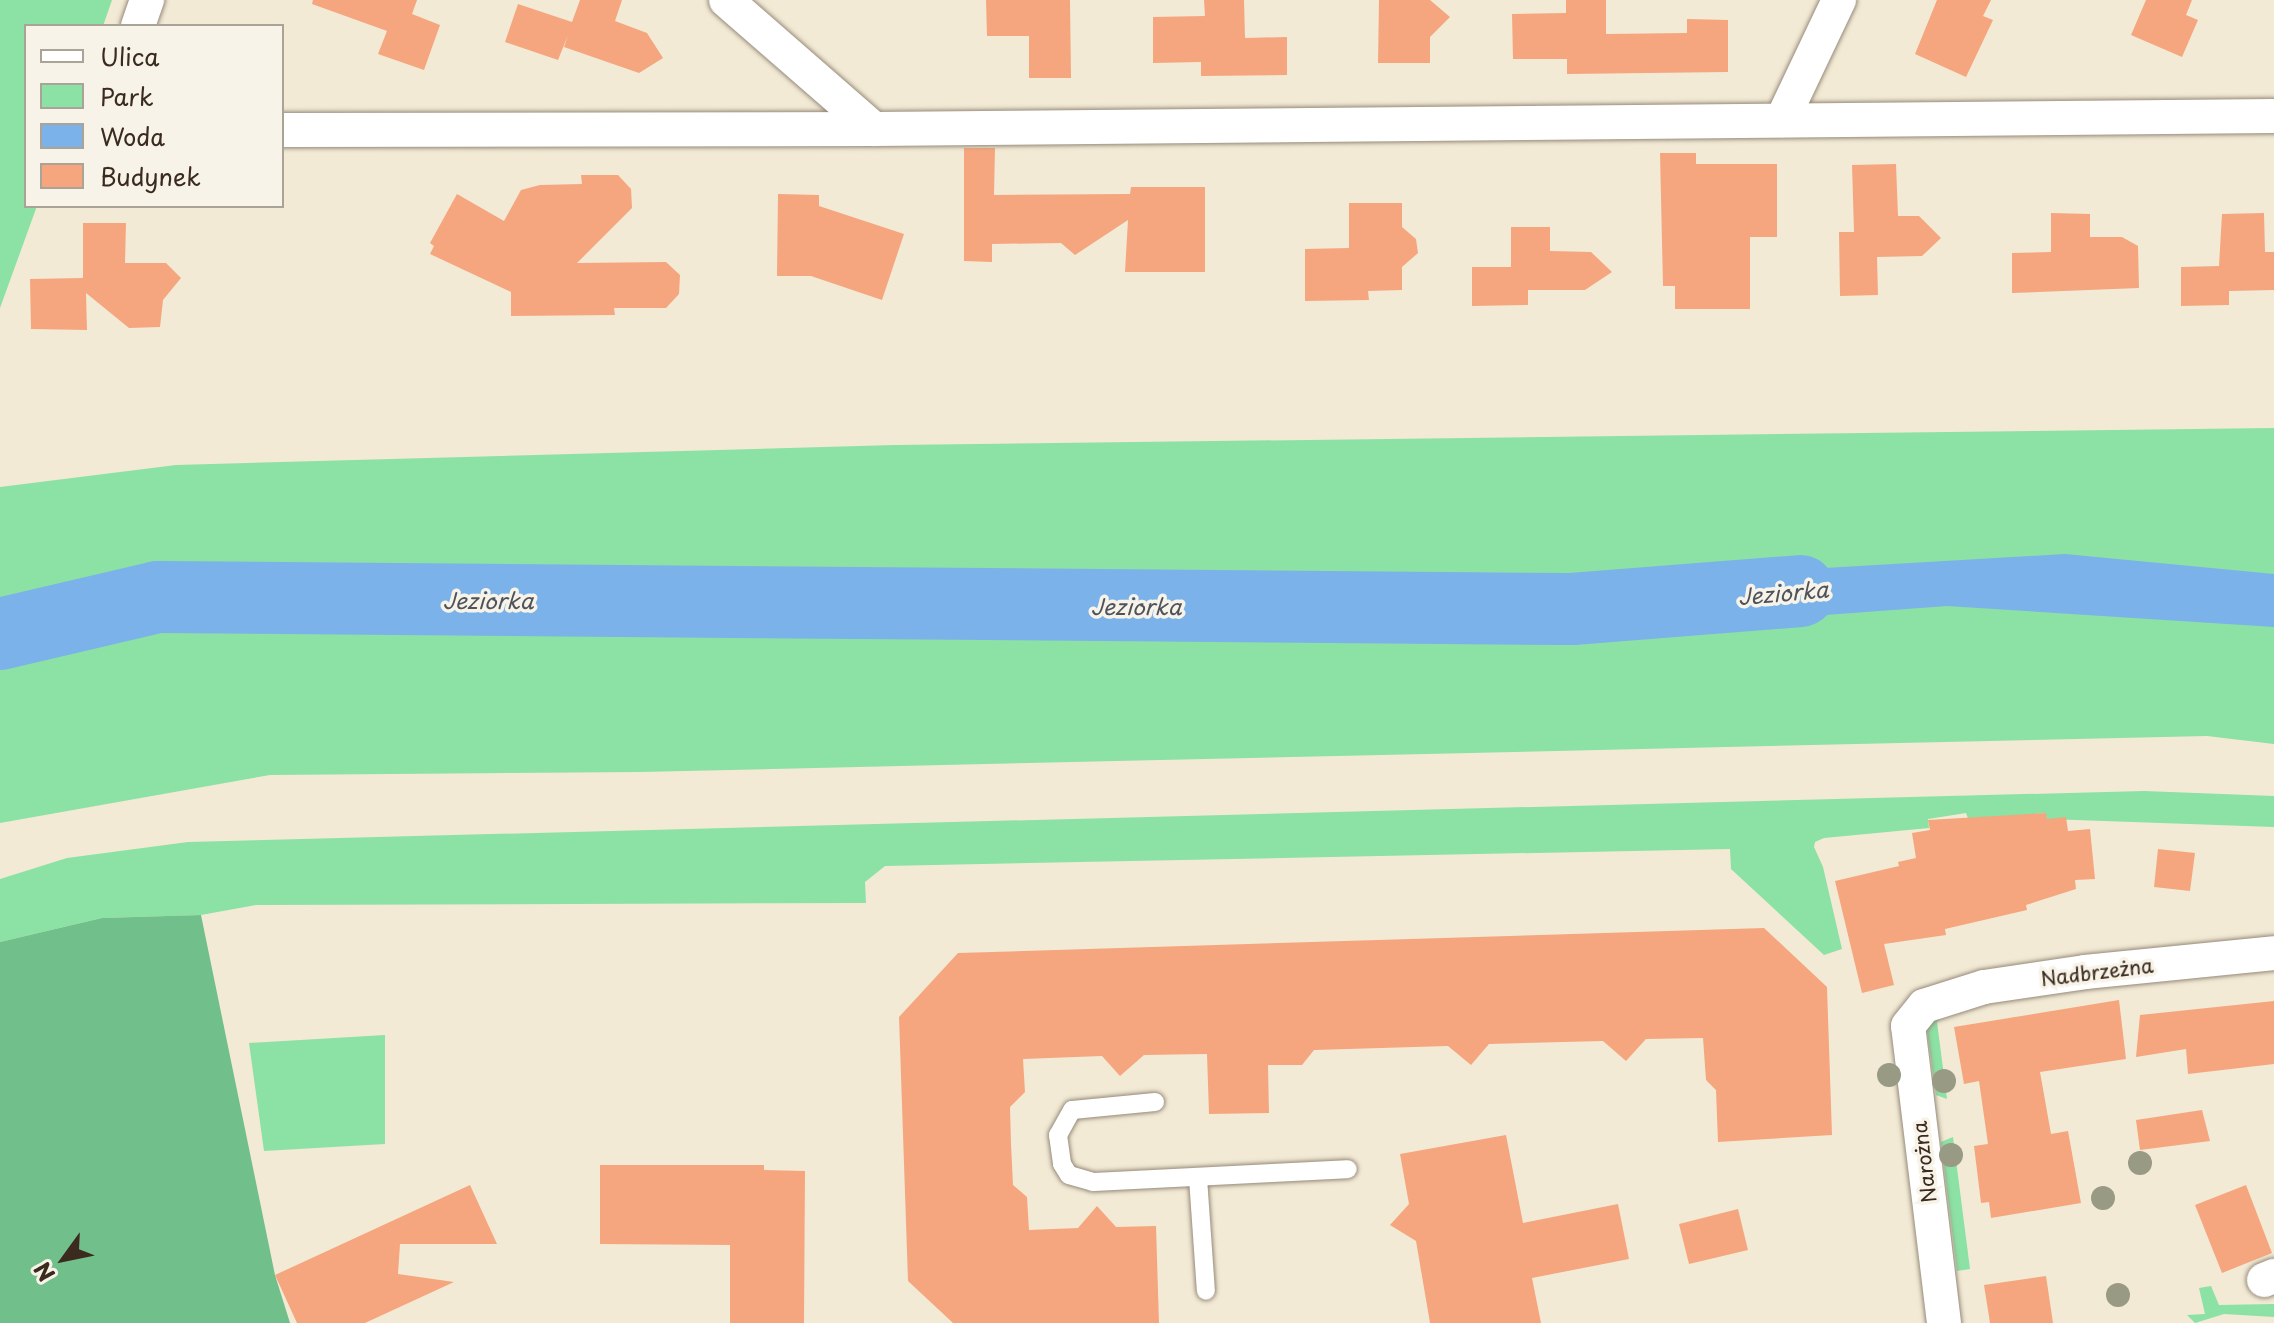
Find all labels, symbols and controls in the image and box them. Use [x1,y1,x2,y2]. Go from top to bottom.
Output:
legend [24,24,284,208]
text: Ulica [100,38,159,74]
text: Park [100,78,154,114]
text: Woda [100,118,165,154]
text: Budynek [100,158,201,194]
water label: Jeziorka [1737,575,1829,609]
water label: Jeziorka [442,587,534,613]
water label: Jeziorka [1090,593,1182,619]
street label: Nadbrzeżna [2039,953,2155,991]
street label: Narożna [1907,1120,1941,1204]
north arrow [24,1219,104,1299]
text: N [25,1256,62,1289]

